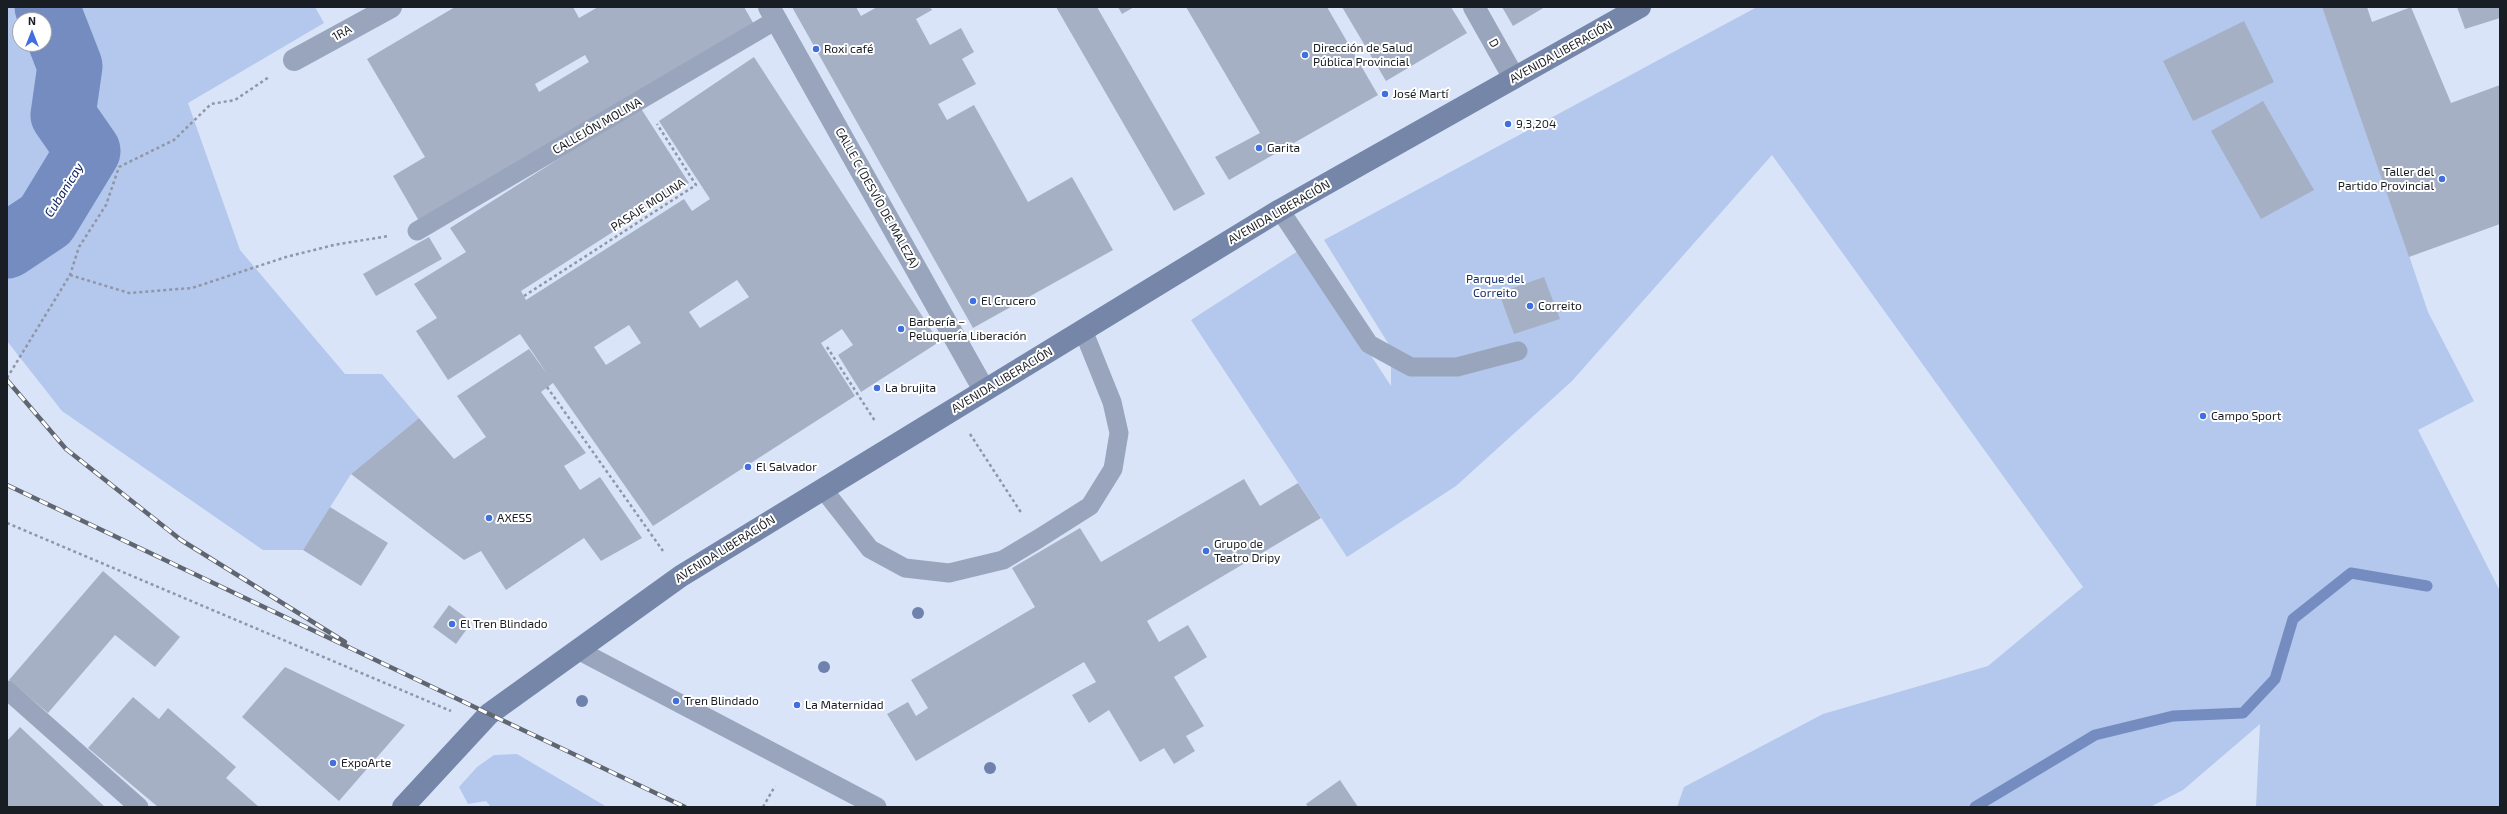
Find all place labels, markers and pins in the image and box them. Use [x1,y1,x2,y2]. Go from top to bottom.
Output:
place label: Dirección de Salud Pública Provincial [1313,41,1413,69]
place label: Roxi café [824,42,873,56]
marker: Roxi café [811,44,821,54]
marker: Dirección de Salud Pública Provincial [1300,50,1310,60]
place label: José Martí [1393,87,1449,101]
marker: José Martí [1380,89,1390,99]
place label: 9,3,204 [1516,117,1556,131]
marker: 9,3,204 [1503,119,1513,129]
place label: Garita [1267,141,1300,155]
marker: Garita [1254,143,1264,153]
place label: Taller del Partido Provincial [2338,165,2434,193]
marker: Taller del Partido Provincial [2437,174,2447,184]
place label: El Crucero [981,294,1036,308]
marker: El Crucero [968,296,978,306]
place label: Correito [1538,299,1582,313]
marker: Correito [1525,301,1535,311]
place label: Barbería – Peluquería Liberación [909,315,1027,343]
marker: Barbería – Peluquería Liberación [896,324,906,334]
place label: La brujita [885,381,936,395]
marker: La brujita [872,383,882,393]
place label: Campo Sport [2211,409,2281,423]
marker: Campo Sport [2198,411,2208,421]
place label: El Salvador [756,460,817,474]
marker: El Salvador [743,462,753,472]
place label: AXESS [497,511,532,525]
marker: AXESS [484,513,494,523]
place label: Grupo de Teatro Dripy [1214,537,1280,565]
marker: Grupo de Teatro Dripy [1201,546,1211,556]
place label: El Tren Blindado [460,617,548,631]
marker: El Tren Blindado [447,619,457,629]
place label: Tren Blindado [684,694,759,708]
marker: Tren Blindado [671,696,681,706]
place label: La Maternidad [805,698,884,712]
marker: La Maternidad [792,700,802,710]
place label: ExpoArte [341,756,391,770]
marker: ExpoArte [328,758,338,768]

